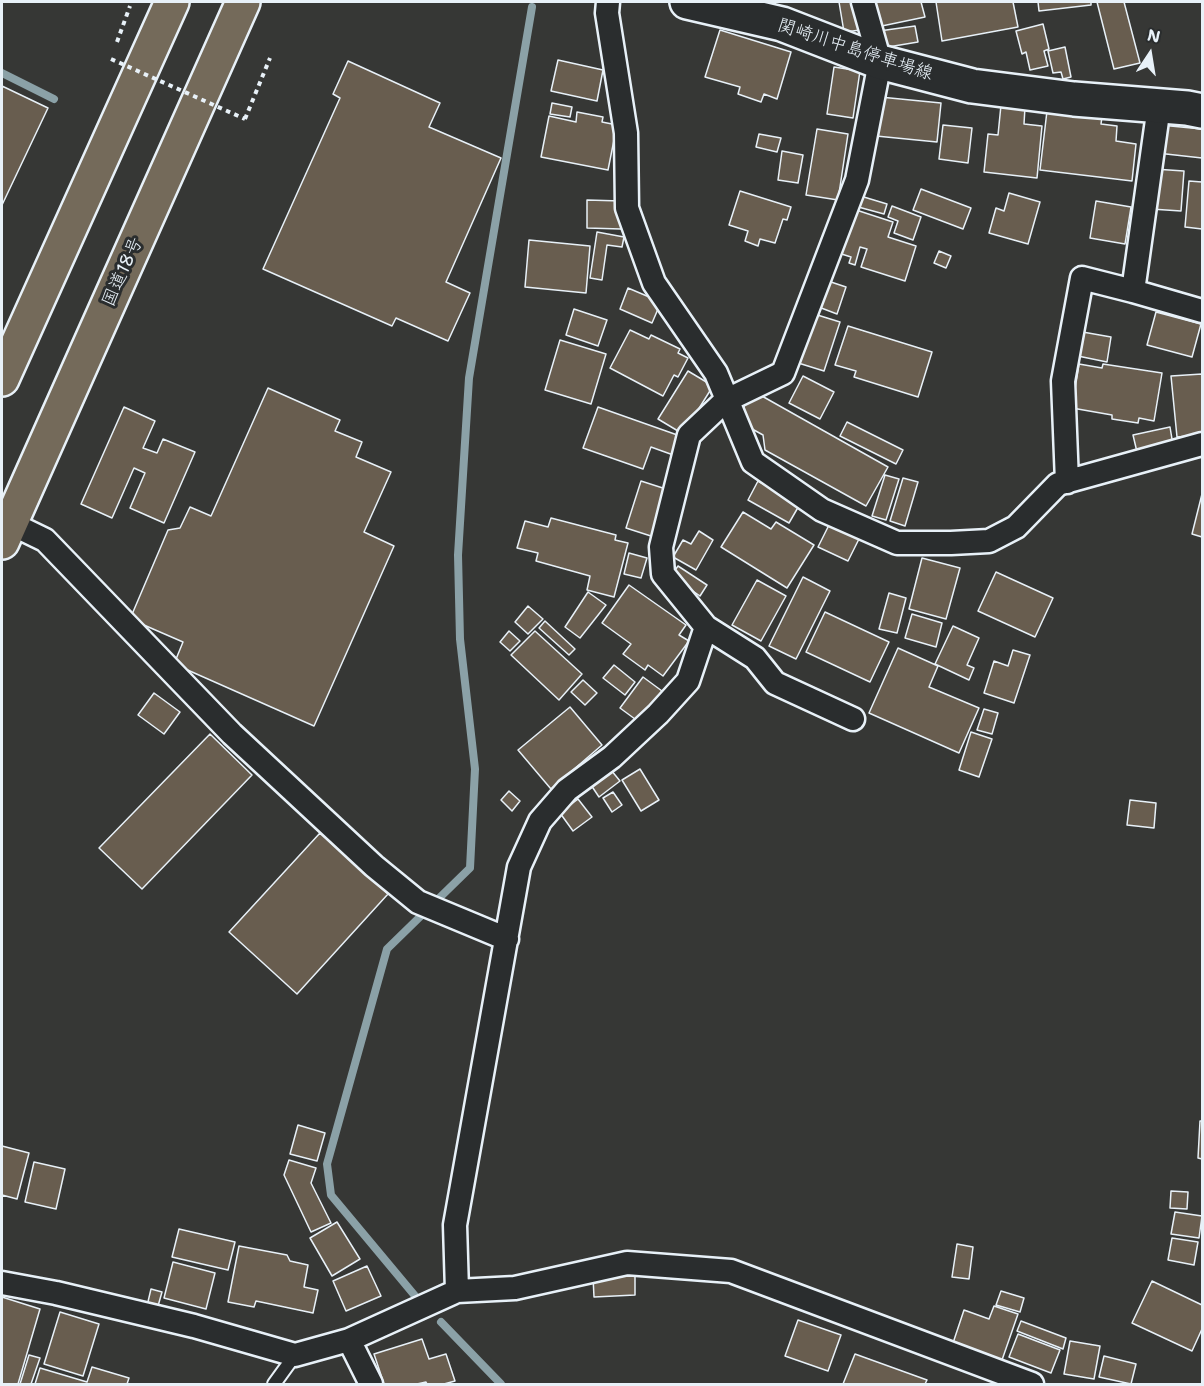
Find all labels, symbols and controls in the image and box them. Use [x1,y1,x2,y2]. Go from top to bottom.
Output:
street label: 関崎川中島停車場線 [775,15,935,85]
north arrow [1120,24,1180,84]
text: N [1145,24,1162,47]
street label: 国道18号 [98,234,148,310]

